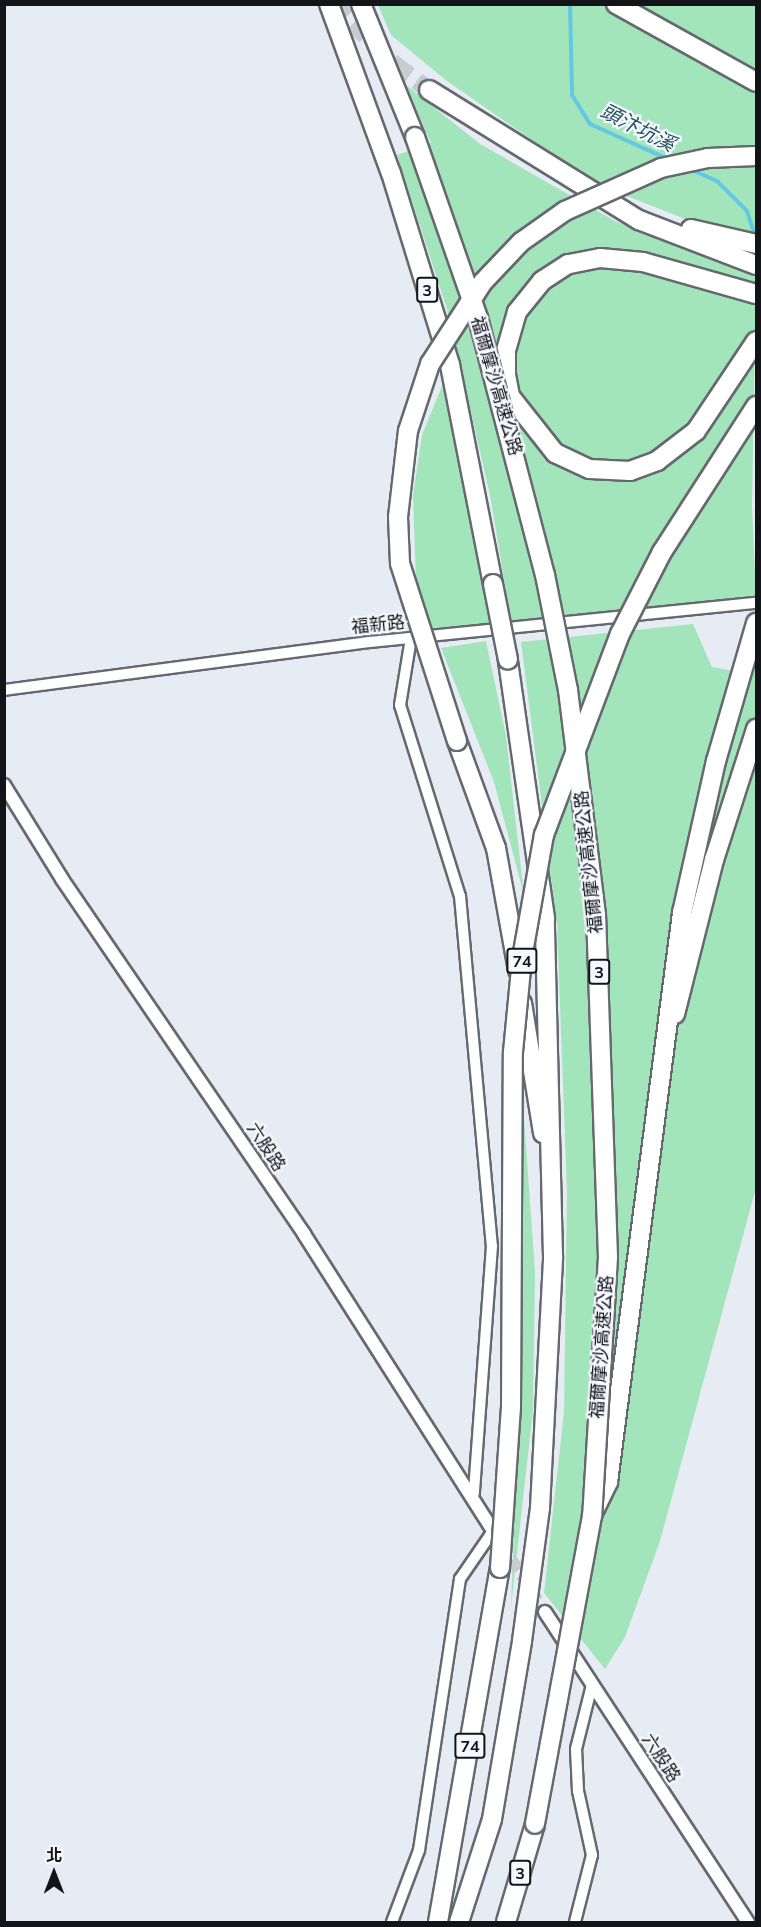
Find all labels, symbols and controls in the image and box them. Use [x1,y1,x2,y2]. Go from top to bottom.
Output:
water label: 頭汴坑溪 [597,98,679,156]
road number: 3 [415,277,439,303]
street label: 福爾摩沙高速公路 [466,314,526,458]
street label: 福新路 [350,611,406,639]
street label: 福爾摩沙高速公路 [571,789,607,935]
road number: 74 [506,948,538,974]
road number: 3 [587,959,611,985]
street label: 六股路 [242,1118,290,1176]
street label: 福爾摩沙高速公路 [586,1274,618,1420]
street label: 六股路 [637,1729,685,1787]
road number: 74 [454,1733,486,1759]
north arrow [24,1843,84,1903]
text: 北 [46,1845,62,1865]
road number: 3 [508,1860,532,1886]

